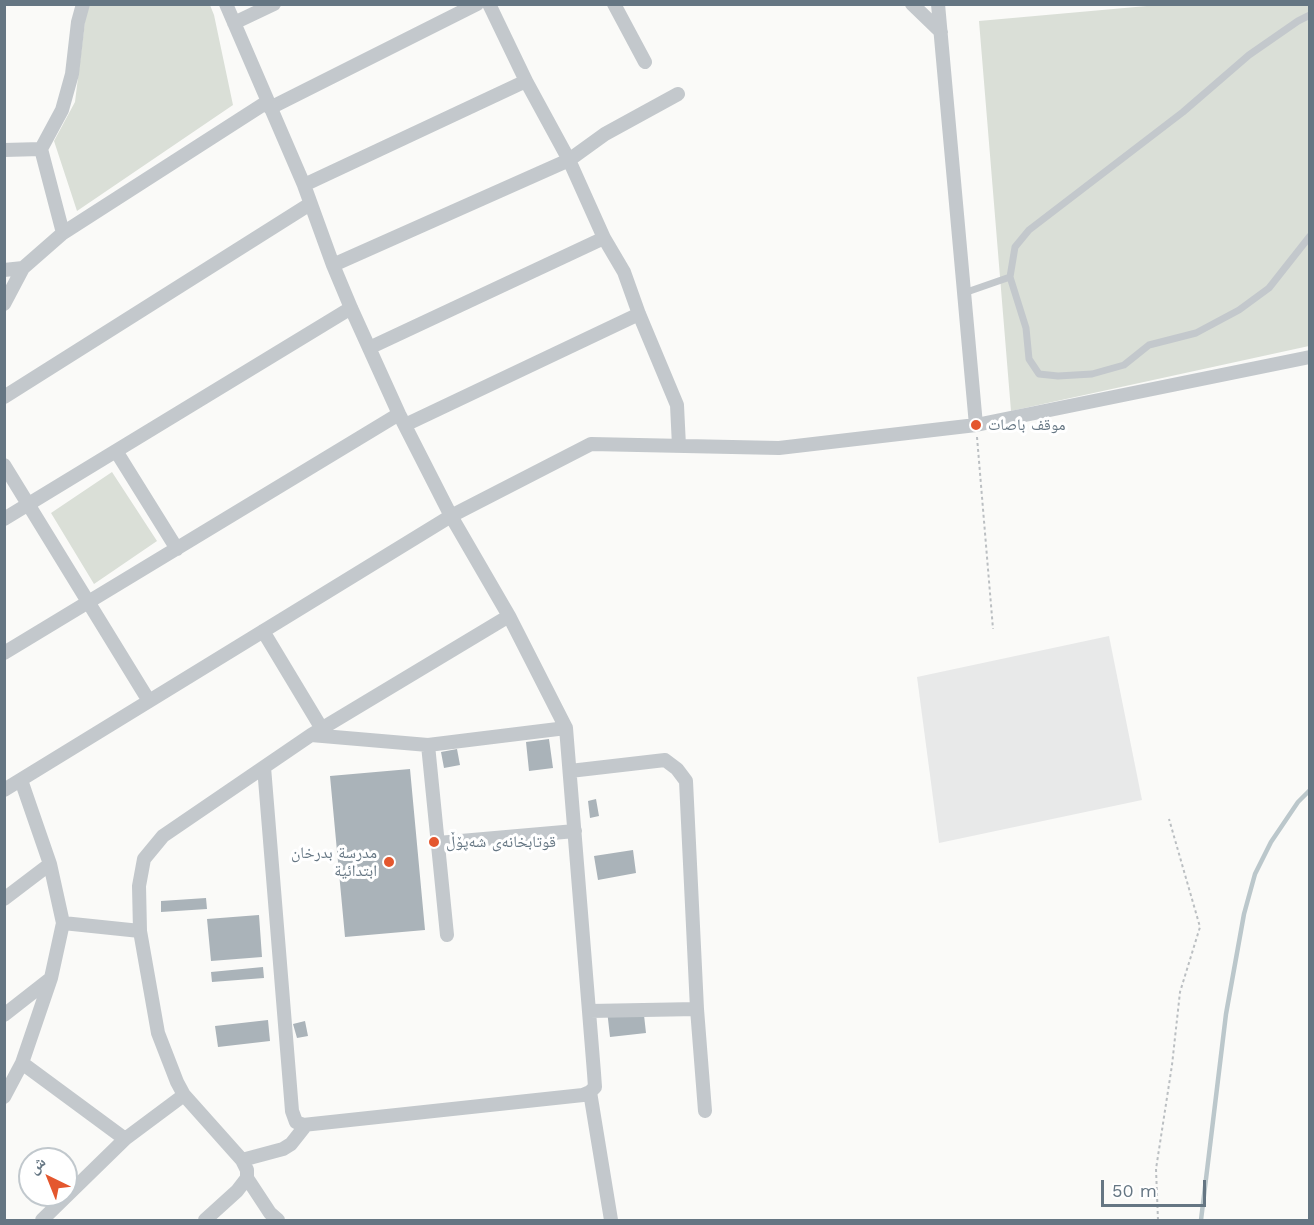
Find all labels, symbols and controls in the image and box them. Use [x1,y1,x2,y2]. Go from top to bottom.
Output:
place label: موقف باصات [988,415,1065,435]
marker: موقف باصات [969,418,983,432]
place label: قوتابخانەی شەپۆڵ [446,832,556,852]
marker: قوتابخانەی شەپۆڵ [427,835,441,849]
place label: مدرسة بدرخان ابتدائية [291,843,377,881]
marker: مدرسة بدرخان ابتدائية [382,855,396,869]
north arrow [18,1147,78,1207]
text: ش [24,1152,49,1178]
scale bar [1104,1168,1209,1206]
text: 50 m [1112,1180,1157,1201]

